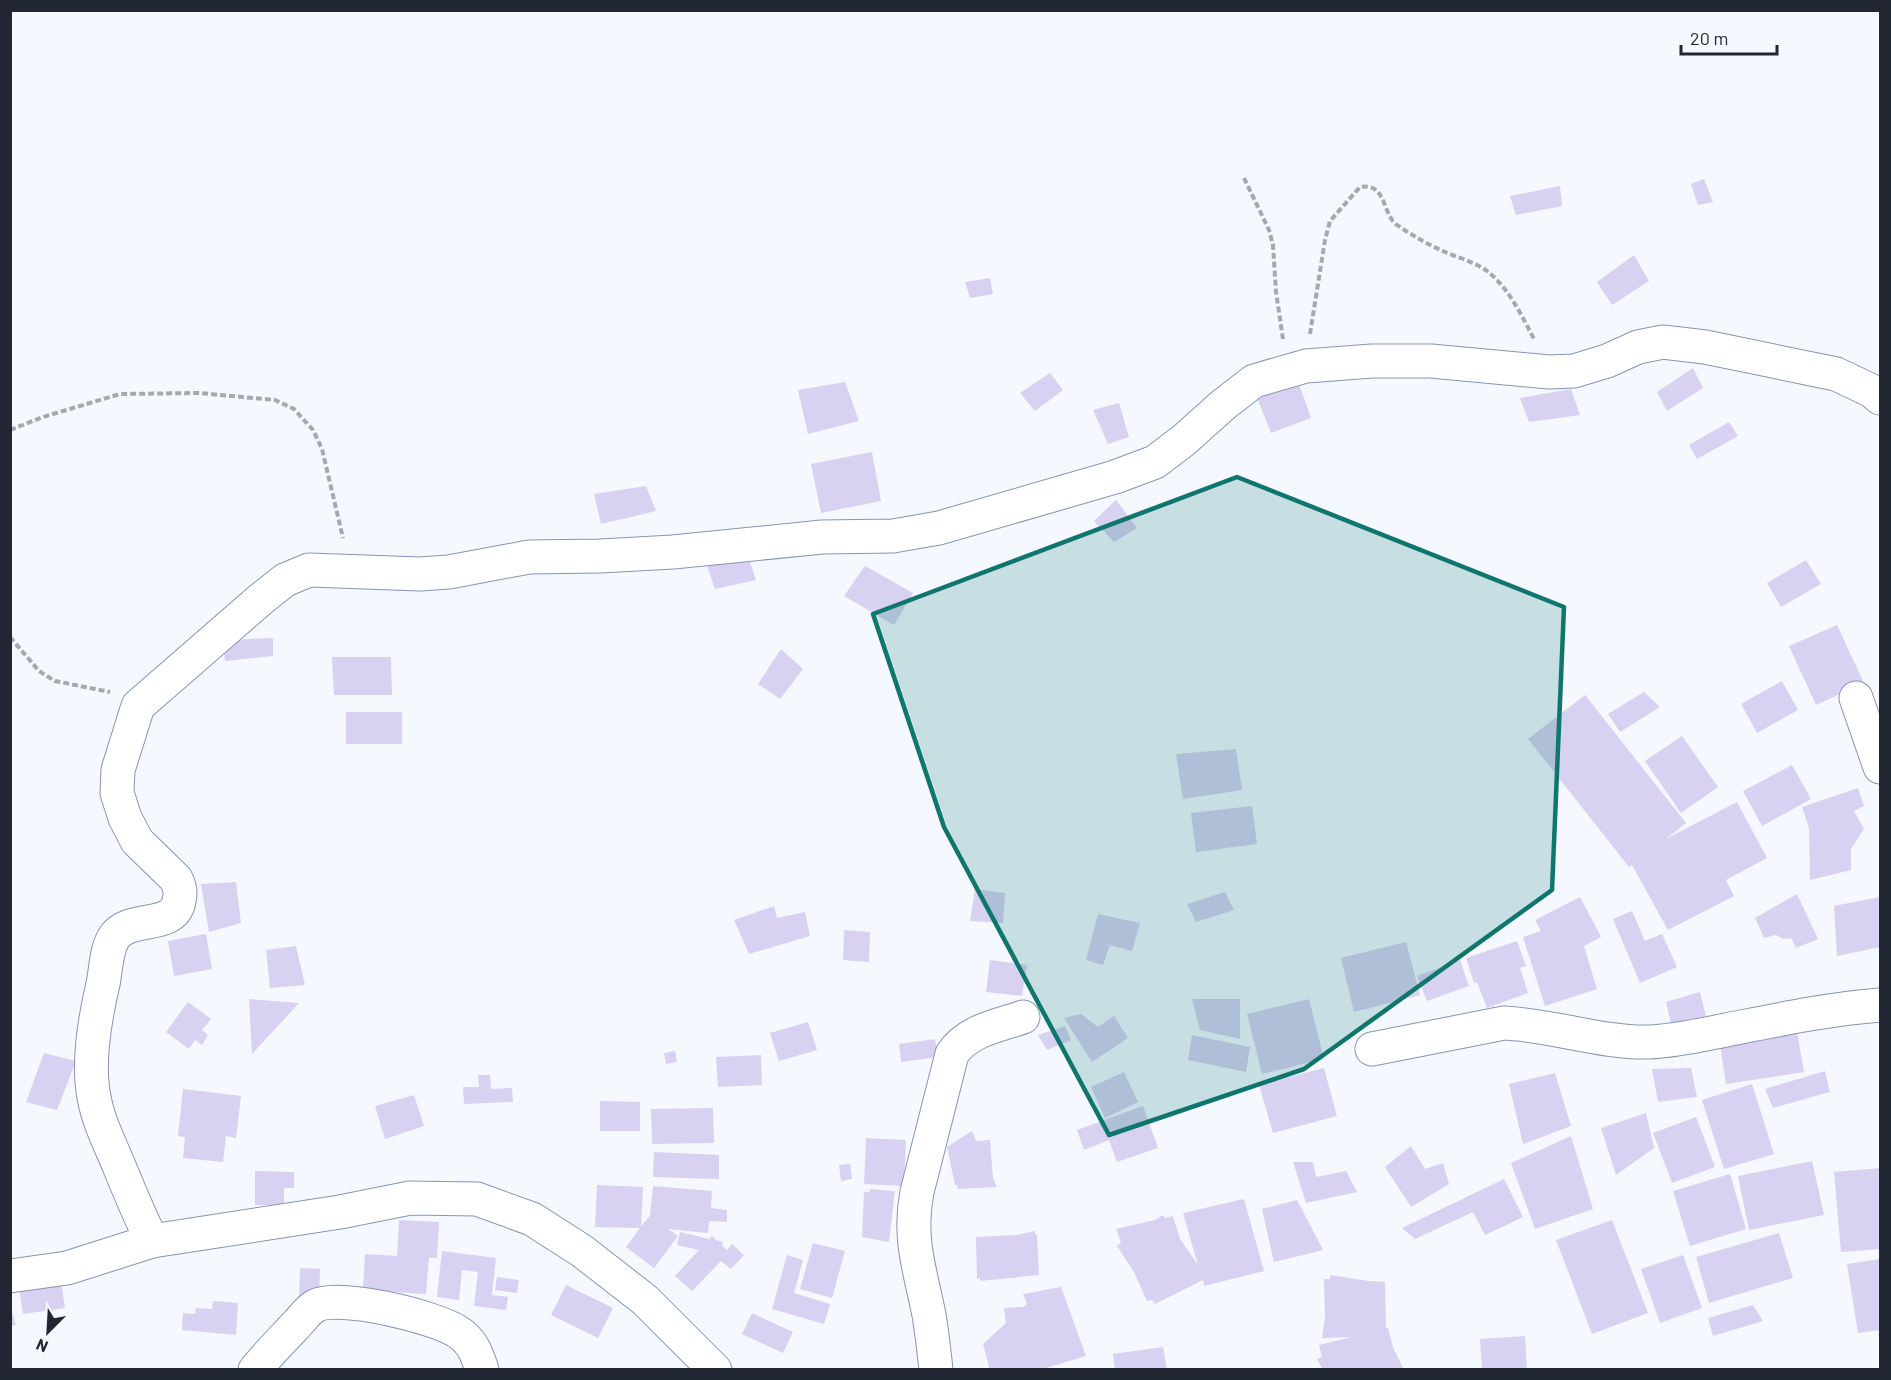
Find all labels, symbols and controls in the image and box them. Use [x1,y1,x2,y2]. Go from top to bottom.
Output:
scale bar [1681,18,1777,56]
text: 20 m [1690,27,1728,49]
north arrow [18,1302,78,1362]
text: N [33,1335,50,1357]

